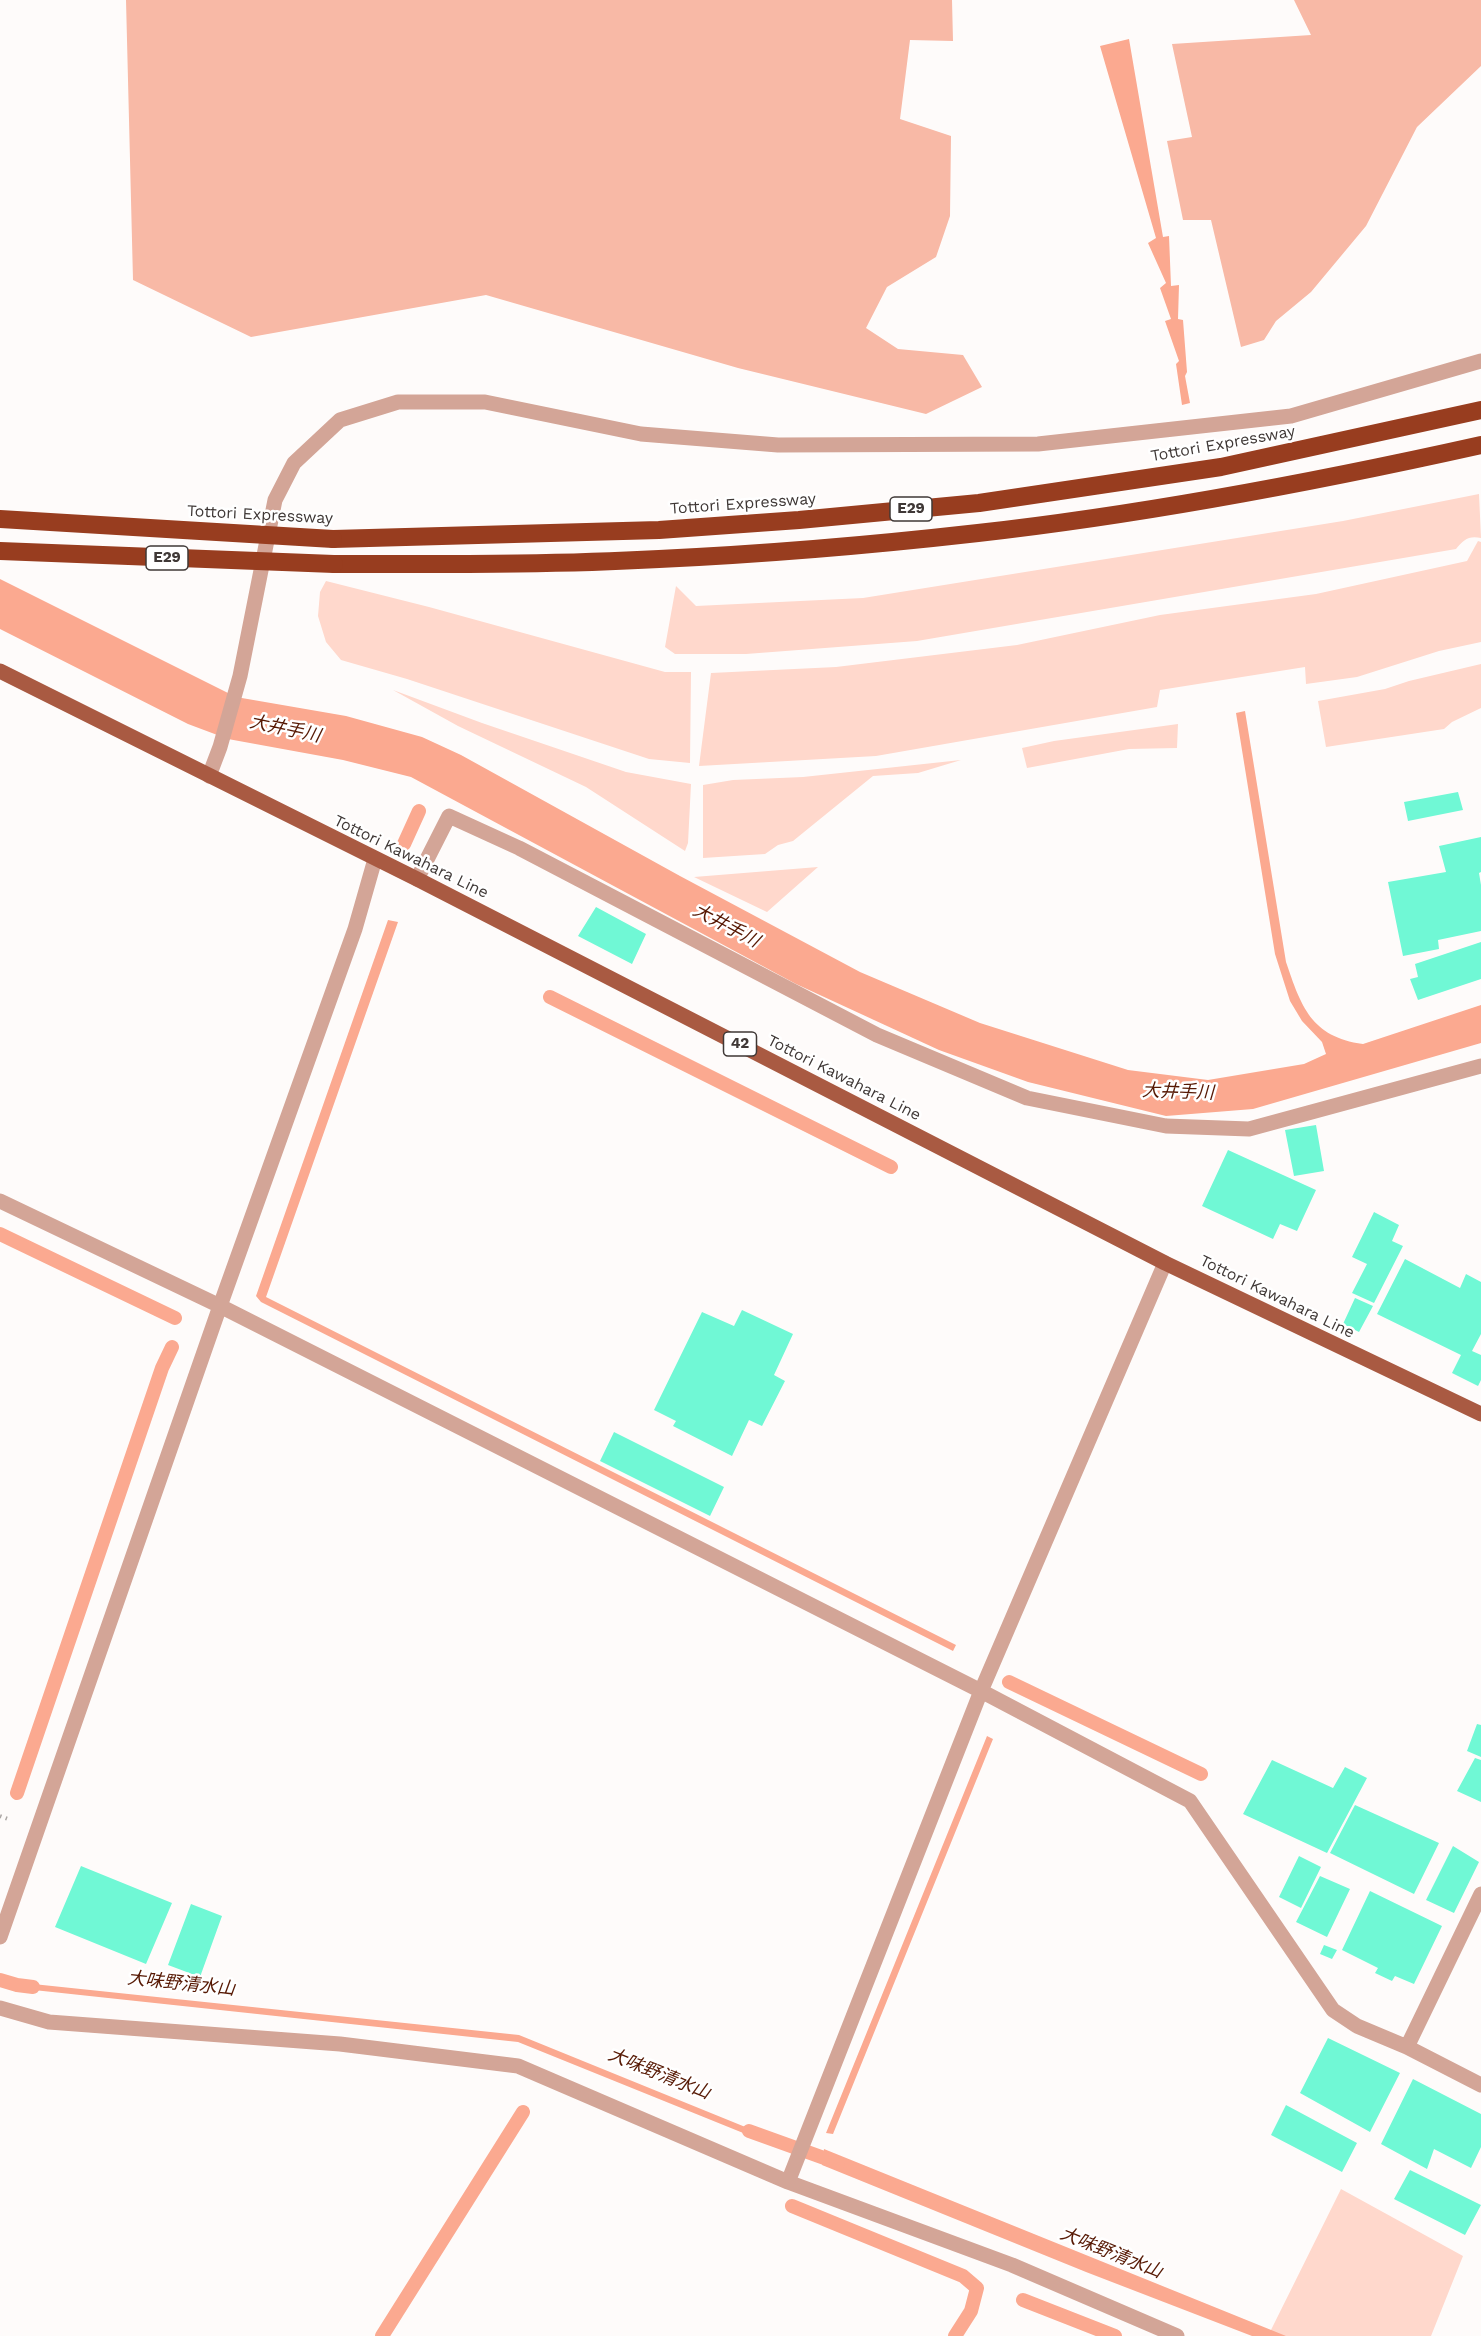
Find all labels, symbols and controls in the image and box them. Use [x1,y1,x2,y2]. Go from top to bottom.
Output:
street label: Tottori Expressway [1149,422,1297,466]
street label: Tottori Expressway [669,489,817,519]
road number: E29 [890,497,932,521]
street label: Tottori Expressway [186,502,334,528]
road number: E29 [146,546,188,570]
water label: 大井手川 [248,711,322,747]
street label: Tottori Kawahara Line [331,811,491,903]
water label: 大井手川 [689,900,763,952]
street label: Tottori Kawahara Line [764,1031,924,1125]
road number: 42 [724,1032,756,1056]
water label: 大井手川 [1142,1080,1214,1104]
street label: Tottori Kawahara Line [1197,1251,1357,1343]
water label: 大味野清水山 [126,1968,236,2000]
water label: 大味野清水山 [605,2044,713,2104]
water label: 大味野清水山 [1057,2223,1165,2283]

